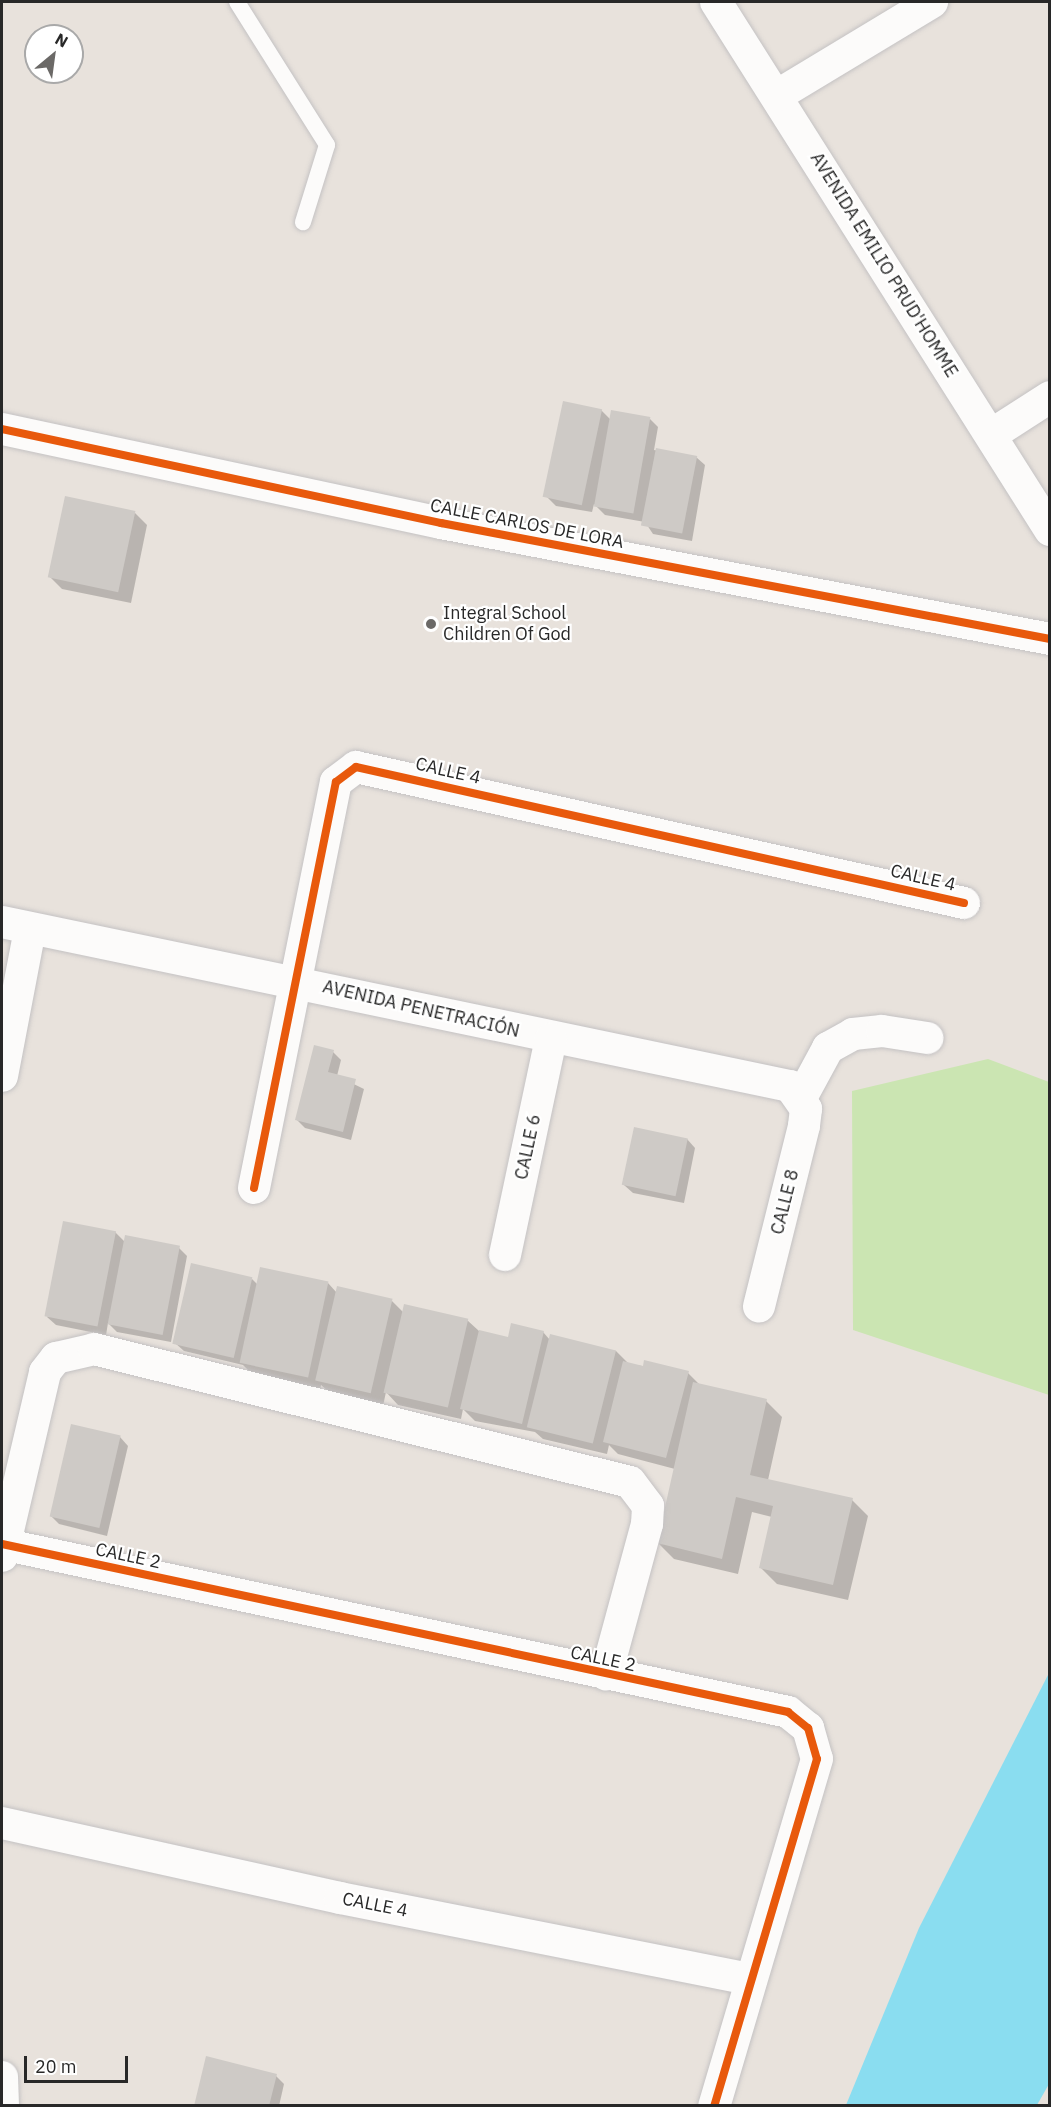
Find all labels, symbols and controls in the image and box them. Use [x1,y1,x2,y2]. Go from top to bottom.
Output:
north arrow [24,24,84,84]
text: N [52,28,72,52]
street label: AVENIDA EMILIO PRUD'HOMME [806,149,962,381]
street label: CALLE CARLOS DE LORA [428,495,626,553]
place label: Integral School Children Of God [443,603,571,646]
marker: Integral School Children Of God [424,617,438,631]
street label: CALLE 4 [413,753,483,789]
street label: CALLE 4 [888,860,958,896]
street label: AVENIDA PENETRACIÓN [320,976,522,1042]
street label: CALLE 6 [511,1112,545,1182]
street label: CALLE 8 [767,1167,803,1237]
street label: CALLE 2 [93,1539,163,1573]
street label: CALLE 2 [568,1642,638,1676]
street label: CALLE 4 [340,1888,410,1922]
scale bar [27,2044,130,2082]
text: 20 m [35,2055,77,2078]

